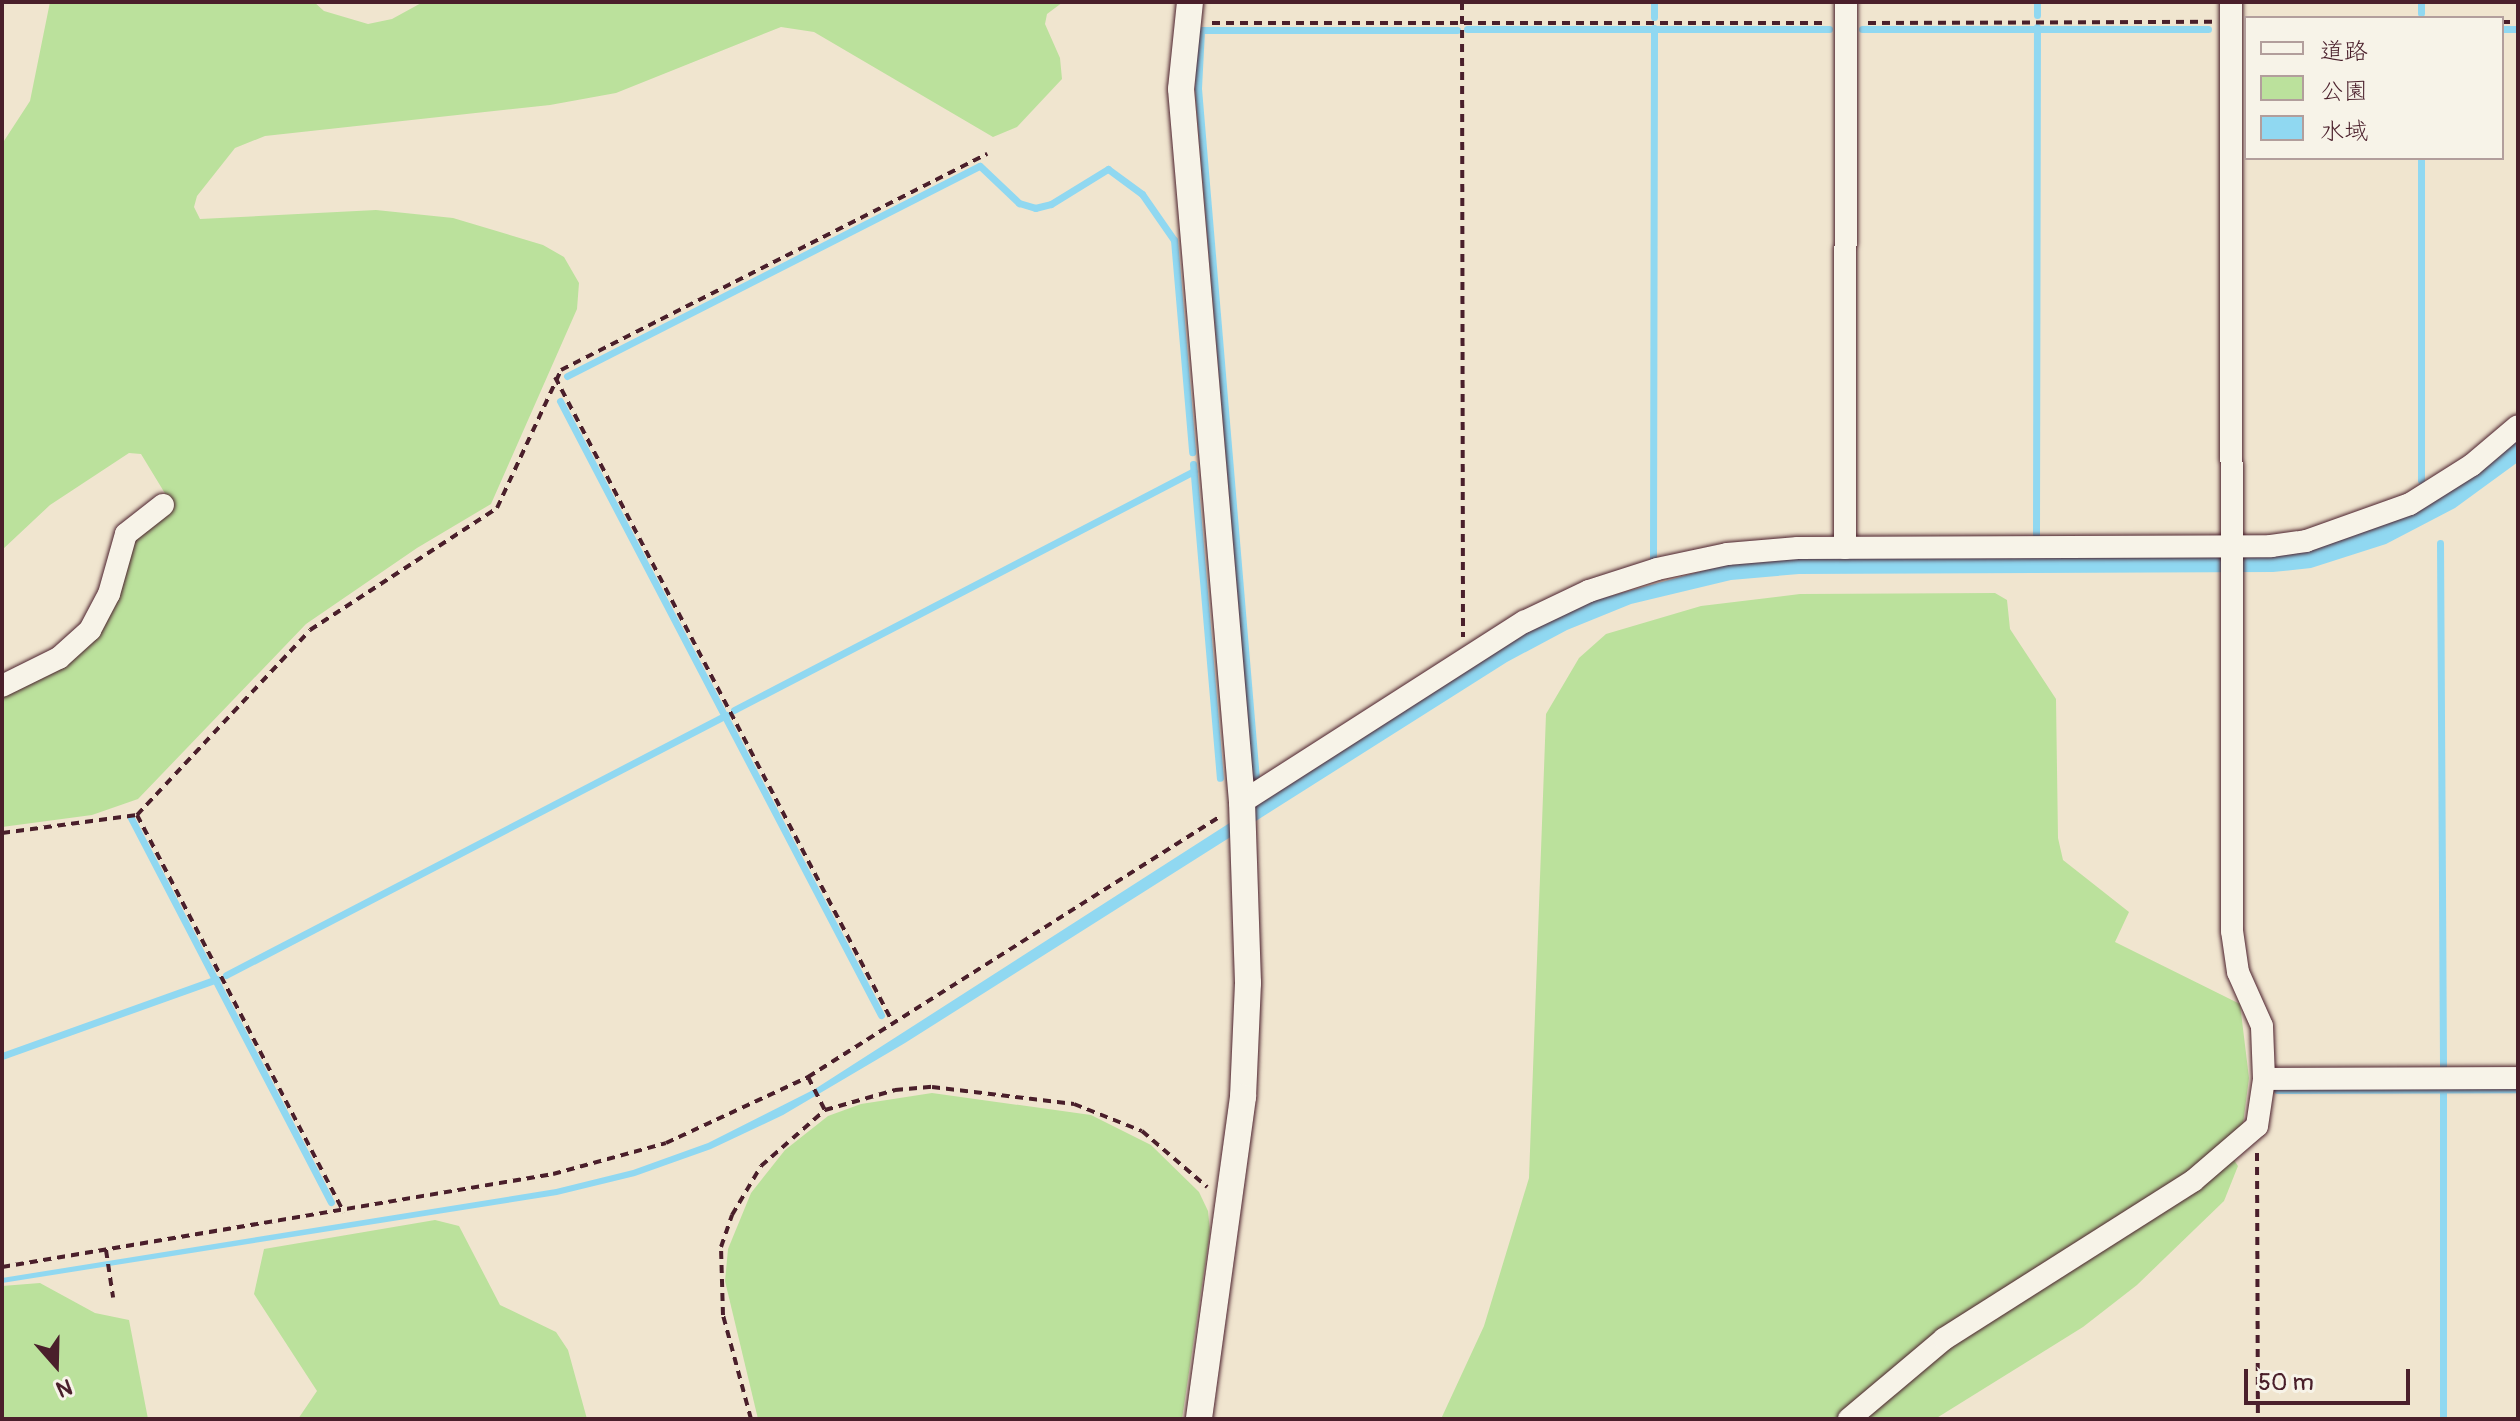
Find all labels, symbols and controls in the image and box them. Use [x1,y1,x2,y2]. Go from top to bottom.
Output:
legend [2244,16,2504,160]
text: 道路 [2320,37,2368,66]
text: 公園 [2320,77,2368,106]
text: 水域 [2320,117,2368,146]
north arrow [16,1325,96,1405]
scale bar [2248,1353,2414,1403]
text: 50 m [2258,1368,2314,1397]
text: N [52,1372,76,1403]

